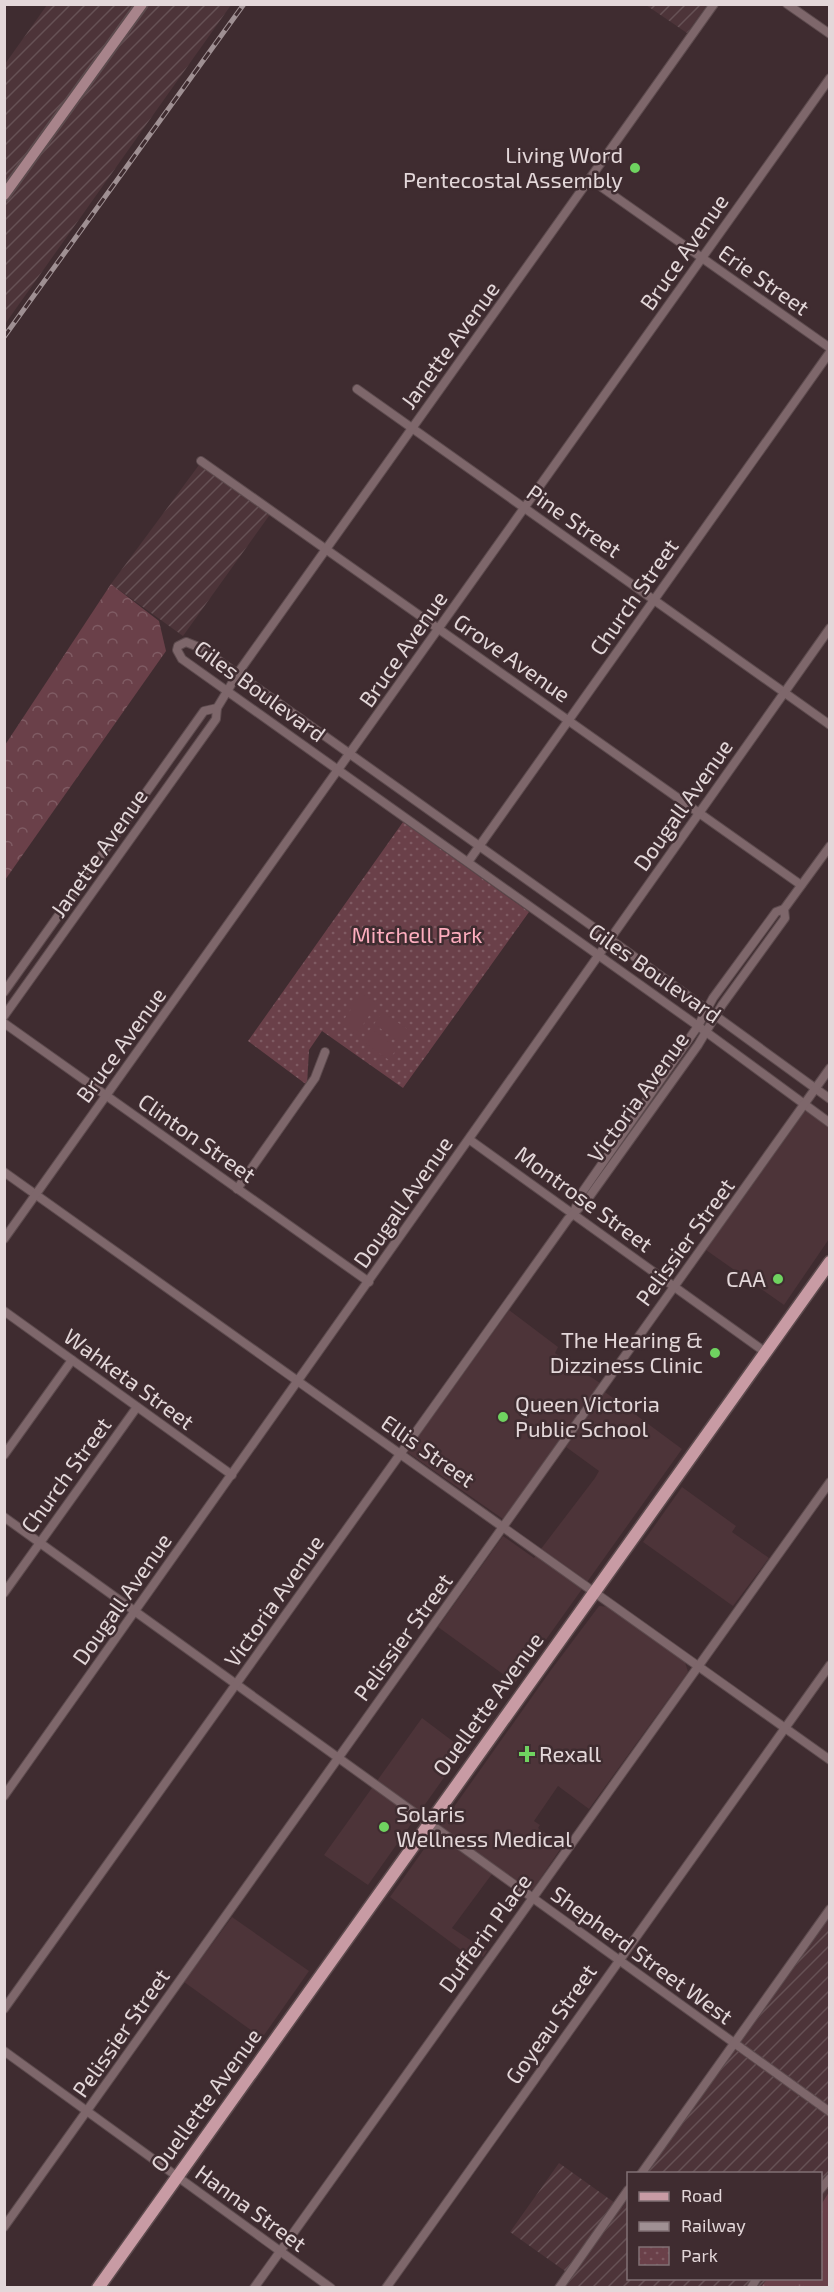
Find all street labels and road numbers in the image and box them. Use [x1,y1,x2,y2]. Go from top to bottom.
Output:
street label: Bruce Avenue [634,188,733,314]
street label: Erie Street [714,239,815,320]
street label: Janette Avenue [394,276,504,413]
street label: Pine Street [522,478,627,562]
street label: Church Street [584,533,683,660]
street label: Bruce Avenue [353,585,452,711]
street label: Grove Avenue [449,607,576,707]
street label: Giles Boulevard [190,634,331,746]
street label: Dougall Avenue [627,734,737,875]
street label: Janette Avenue [44,783,152,922]
street label: Giles Boulevard [584,917,727,1027]
street label: Bruce Avenue [70,982,171,1107]
street label: Victoria Avenue [581,1026,693,1167]
street label: Clinton Street [134,1087,261,1187]
street label: Dougall Avenue [347,1131,457,1272]
street label: Montrose Street [511,1140,658,1257]
street label: Pelissier Street [629,1173,739,1310]
street label: Wahketa Street [59,1322,200,1434]
street label: Ellis Street [377,1409,480,1492]
street label: Church Street [15,1412,116,1537]
street label: Dougall Avenue [66,1528,176,1669]
street label: Victoria Avenue [218,1530,328,1671]
street label: Pelissier Street [347,1568,457,1705]
street label: Ouellette Avenue [427,1627,548,1780]
street label: Dufferin Place [432,1868,536,1997]
street label: Shepherd Street West [547,1880,738,2029]
street label: Goyeau Street [499,1959,601,2088]
street label: Pelissier Street [66,1963,174,2102]
street label: Ouellette Avenue [145,2023,266,2176]
street label: Hanna Street [191,2158,312,2256]

